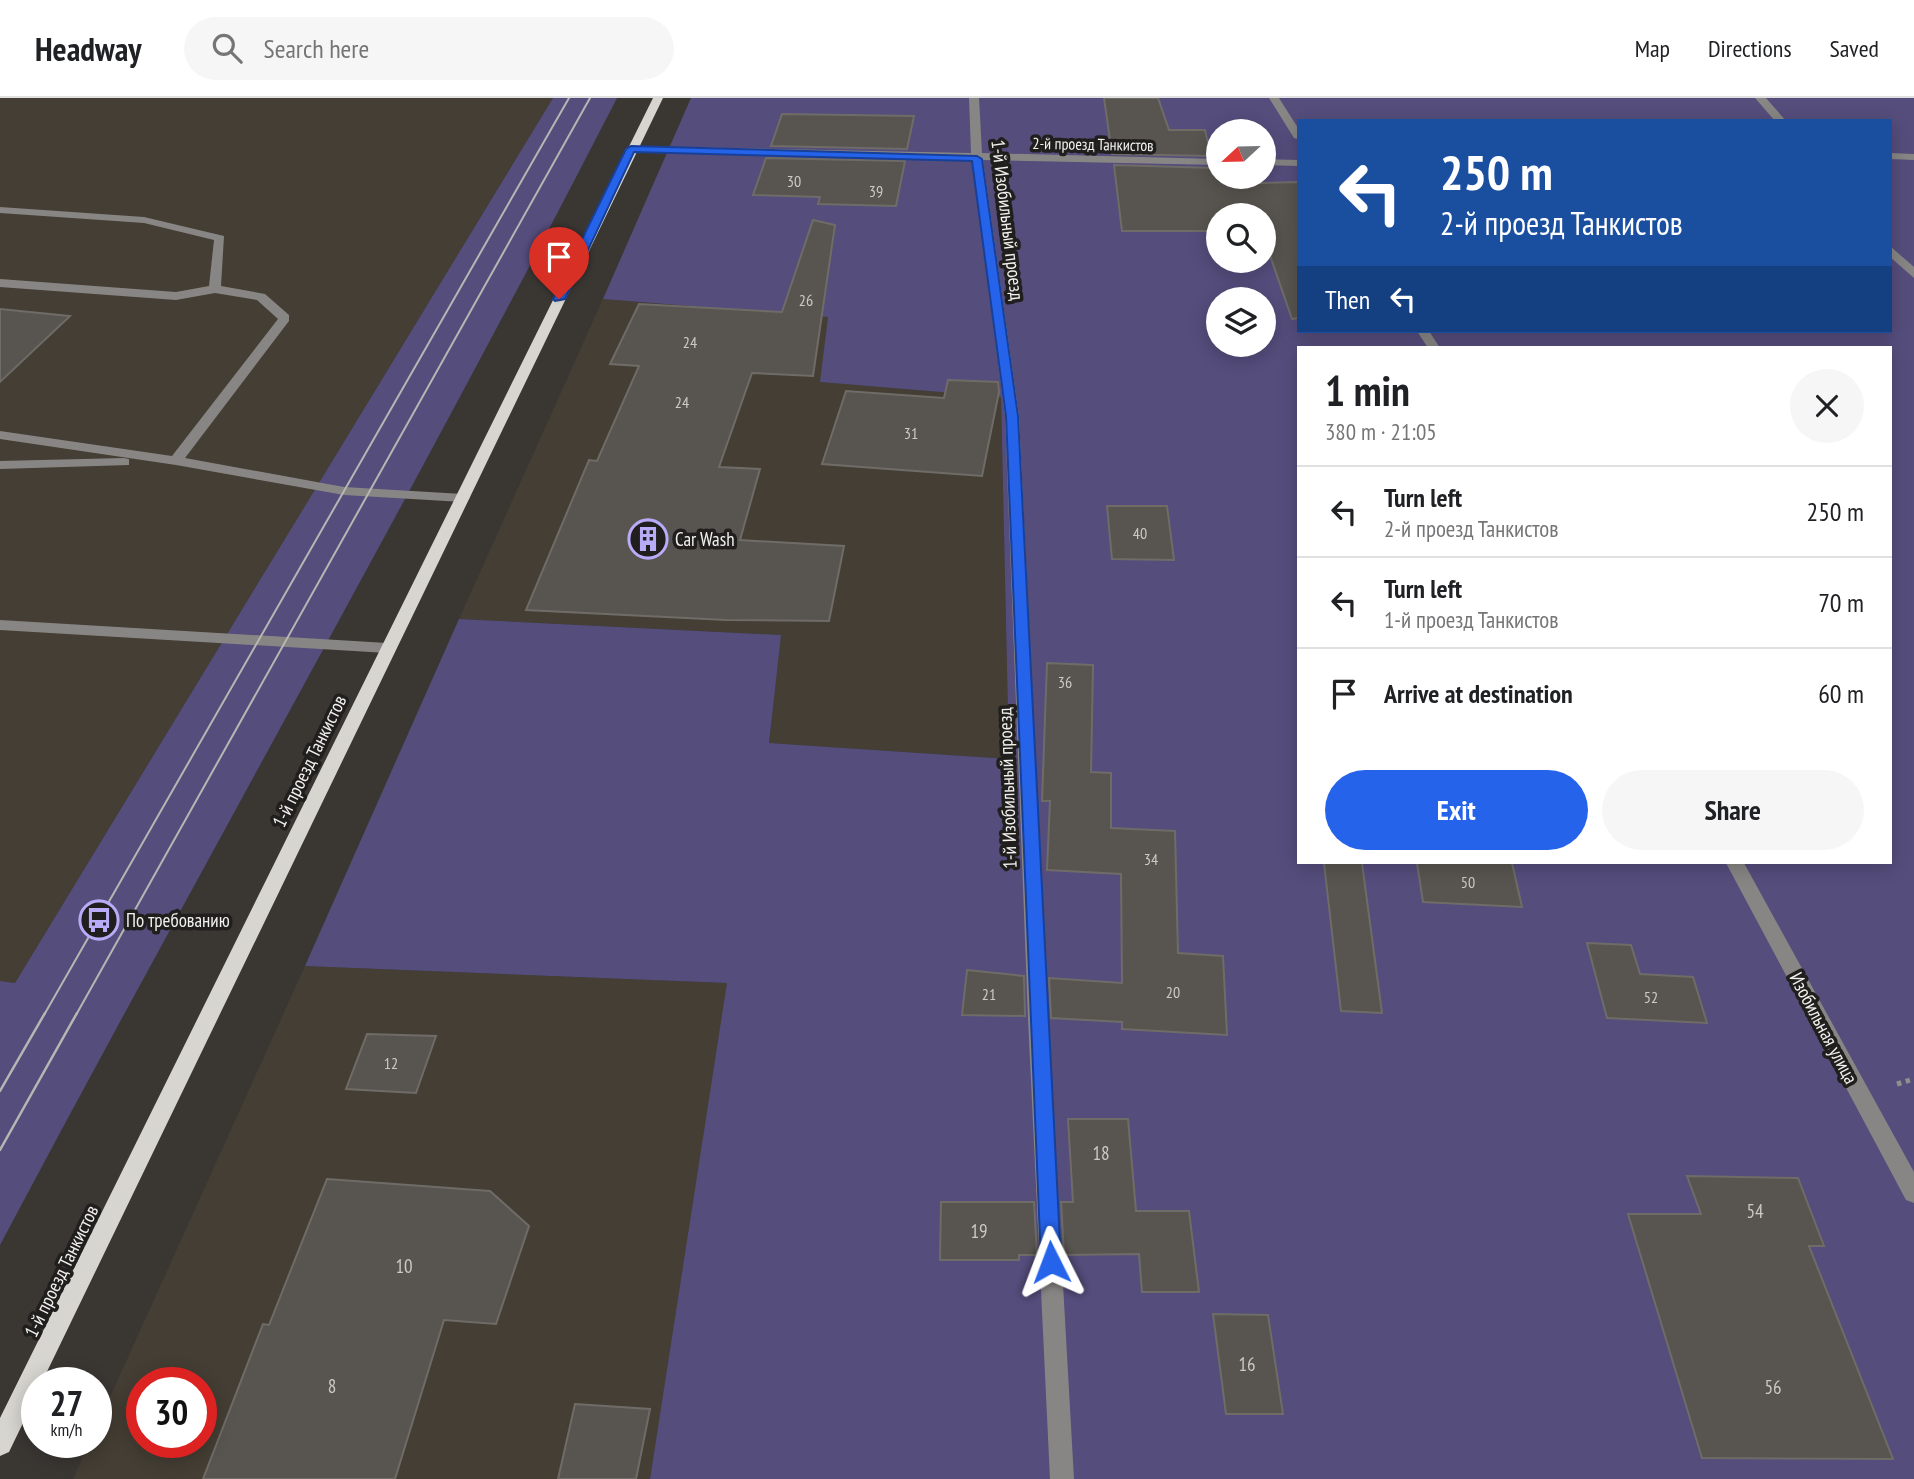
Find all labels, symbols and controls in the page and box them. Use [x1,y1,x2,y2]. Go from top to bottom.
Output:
search box [184,17,674,80]
text: Headway [35,27,142,70]
icon: search [208,29,246,67]
text: Search here [264,32,369,65]
text: Map [1635,33,1670,64]
text: Directions [1708,33,1792,64]
text: Saved [1830,33,1879,64]
north arrow [1206,119,1276,189]
map controls [1206,119,1276,357]
street label: 2-й проезд Танкистов [1032,133,1154,155]
street label: 1-й Изобильный проезд [986,138,1030,302]
text: 250 m [1440,140,1553,204]
icon: left [1325,147,1416,238]
house number: 30 [787,171,801,191]
house number: 39 [869,181,883,201]
text: 2-й проезд Танкистов [1440,202,1683,244]
button: search [1206,203,1276,273]
pin [529,227,589,299]
icon: arrive [540,238,578,276]
icon: left [1384,280,1422,318]
text: Then [1325,283,1370,316]
button: layers [1206,287,1276,357]
house number: 26 [799,290,813,310]
house number: 24 [683,332,697,352]
text: 1 min [1325,363,1410,418]
button: close [1790,369,1864,443]
house number: 24 [675,392,689,412]
text: 380 m · 21:05 [1325,417,1437,446]
house number: 31 [904,423,918,443]
text: Turn left [1384,481,1462,514]
icon: left [1325,493,1363,531]
text: 250 m [1806,495,1864,528]
text: 2-й проезд Танкистов [1384,514,1558,543]
building icon: Car Wash [627,518,669,560]
house number: 40 [1133,523,1147,543]
place label: Car Wash [675,527,735,551]
text: Turn left [1384,572,1462,605]
icon: left [1325,584,1363,622]
text: 70 m [1818,586,1864,619]
text: 1-й проезд Танкистов [1384,605,1558,634]
house number: 36 [1058,672,1072,692]
icon: arrive [1325,675,1363,713]
text: Arrive at destination [1384,677,1573,710]
text: 60 m [1818,677,1864,710]
street label: 1-й проезд Танкистов [267,691,351,831]
street label: 1-й Изобильный проезд [992,706,1022,869]
button: Exit [1325,770,1588,850]
button: Share [1602,770,1864,850]
house number: 34 [1144,849,1158,869]
house number: 50 [1461,872,1475,892]
bus stop icon: По требованию [78,899,120,941]
place label: По требованию [126,908,230,932]
street label: Изобильная улица [1785,968,1863,1088]
house number: 20 [1166,982,1180,1002]
house number: 21 [982,984,996,1004]
house number: 52 [1644,987,1658,1007]
house number: 12 [384,1053,398,1073]
house number: 18 [1092,1141,1110,1165]
house number: 54 [1746,1199,1764,1223]
street label: 1-й проезд Танкистов [19,1201,103,1341]
house number: 19 [970,1219,988,1243]
position arrow [1014,1225,1088,1299]
house number: 10 [395,1254,413,1278]
house number: 16 [1238,1352,1256,1376]
speed limit sign: 30 [126,1367,217,1458]
house number: 8 [328,1374,336,1398]
house number: 56 [1764,1375,1782,1399]
text: 27 [50,1380,83,1426]
text: km/h [51,1418,82,1441]

